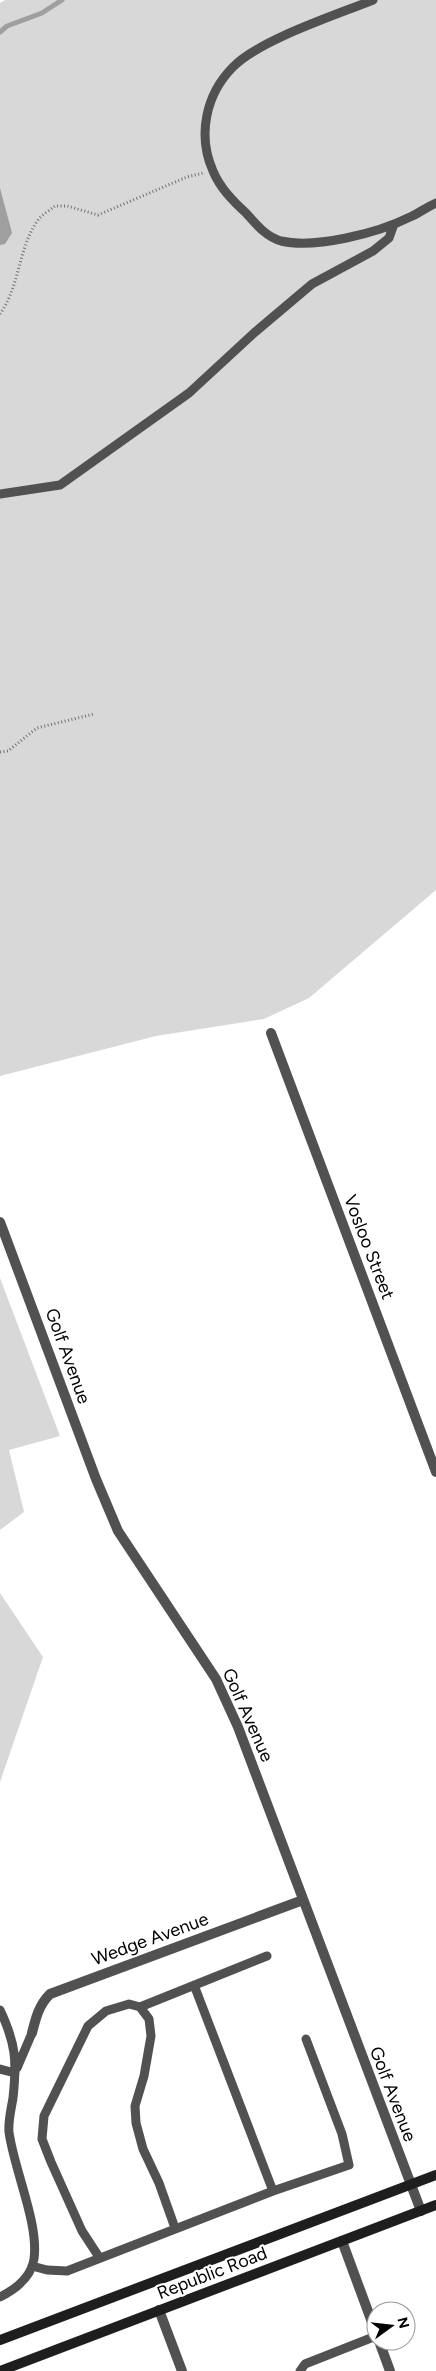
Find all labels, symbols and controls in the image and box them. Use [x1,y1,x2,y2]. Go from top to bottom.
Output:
street label: Vosloo Street [339,1192,399,1303]
street label: Golf Avenue [41,1305,96,1407]
street label: Golf Avenue [218,1665,278,1765]
street label: Wedge Avenue [89,1908,212,1970]
street label: Golf Avenue [365,2043,421,2145]
street label: Republic Road [154,2242,270,2304]
north arrow [366,2301,416,2351]
text: N [393,2315,413,2330]

